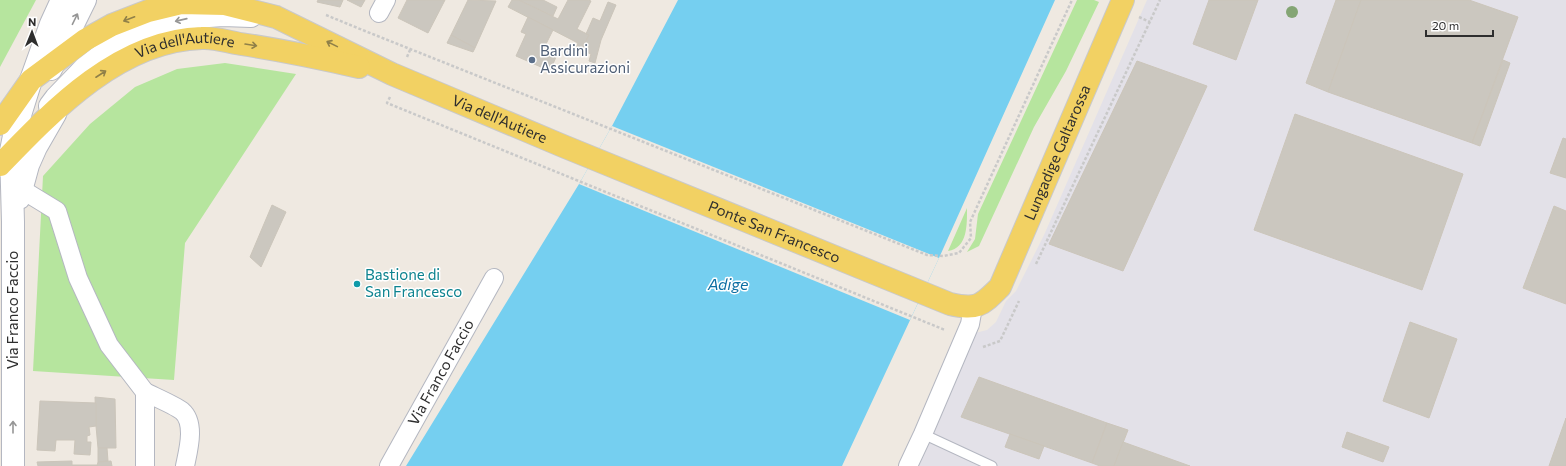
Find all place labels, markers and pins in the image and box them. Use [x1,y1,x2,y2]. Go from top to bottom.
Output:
place label: Bardini Assicurazioni [540,41,630,76]
marker: Bardini Assicurazioni [527,55,537,65]
place label: Bastione di San Francesco [365,265,462,300]
marker: Bastione di San Francesco [352,279,362,289]

